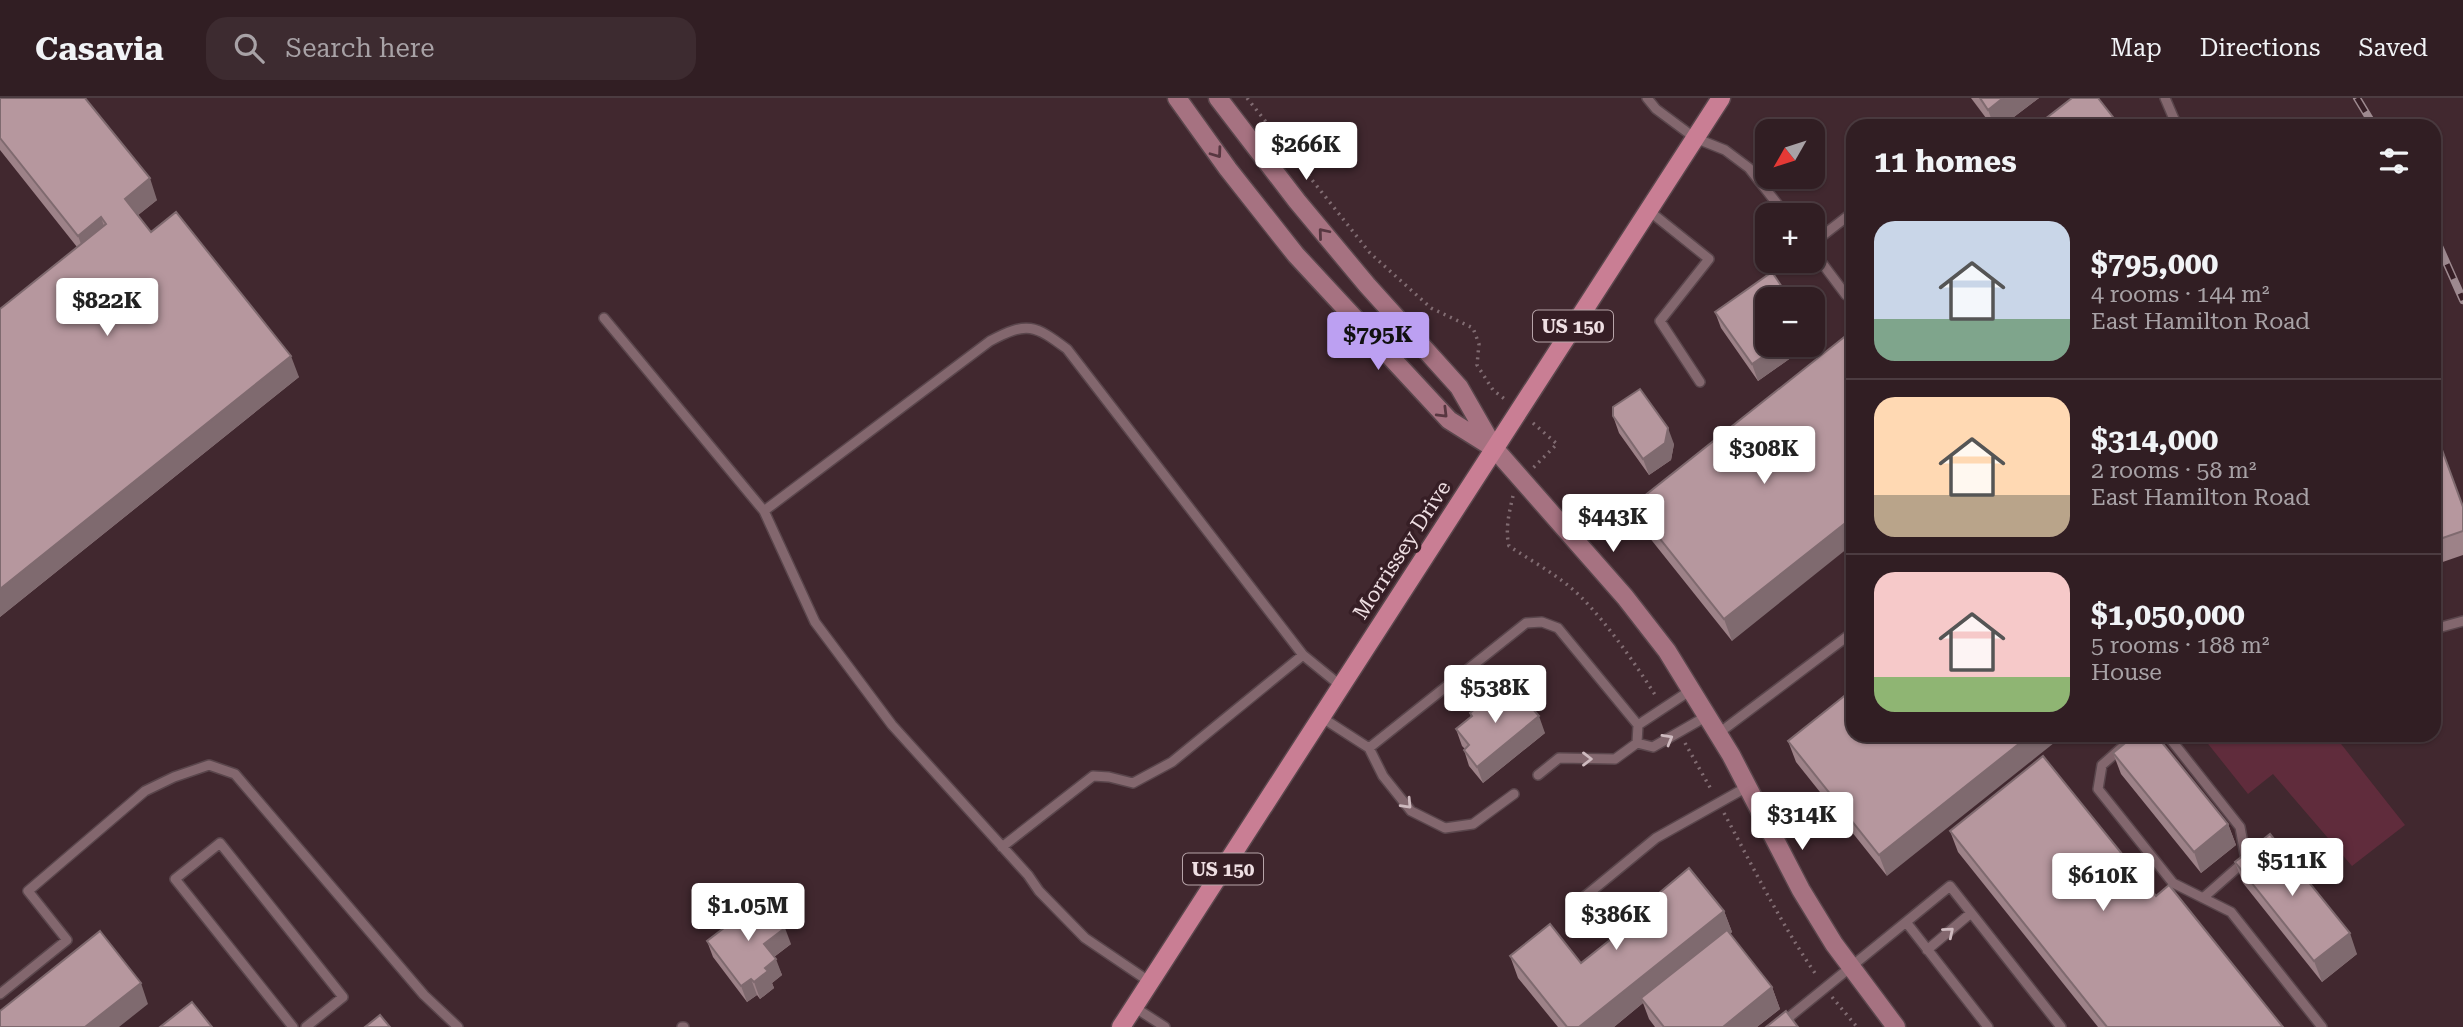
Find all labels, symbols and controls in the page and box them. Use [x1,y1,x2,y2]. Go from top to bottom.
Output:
search box [206,17,696,80]
text: Casavia [35,29,164,68]
icon: search [230,29,268,67]
text: Search here [286,33,434,63]
text: Map [2110,34,2162,62]
text: Directions [2200,34,2320,62]
text: Saved [2358,34,2428,62]
north arrow [1755,119,1825,189]
map controls [1755,119,1825,357]
pin: $266K [1257,122,1355,182]
text: $266K [1271,131,1341,158]
icon: filters [2375,142,2413,180]
text: 11 homes [1874,144,2017,179]
one-way arrow [1209,145,1221,158]
button: + [1755,203,1825,273]
one-way arrow [1319,228,1332,241]
text: $795,000 [2091,246,2218,281]
icon: home [1930,249,2014,333]
pin: $822K [58,278,156,338]
text: 4 rooms · 144 m² [2091,281,2269,308]
text: $822K [72,287,142,314]
button: − [1755,287,1825,357]
text: East Hamilton Road [2091,308,2310,335]
road number: US 150 [1533,310,1613,342]
pin: $795K [1329,313,1427,372]
text: $795K [1343,321,1413,348]
one-way arrow [1434,405,1447,418]
text: $314,000 [2091,422,2218,457]
icon: home [1930,425,2014,509]
pin: $308K [1715,426,1813,486]
text: $308K [1729,435,1799,462]
text: 2 rooms · 58 m² [2091,457,2257,484]
street label: Morrissey Drive [1348,476,1456,624]
text: East Hamilton Road [2091,484,2310,511]
pin: $443K [1564,494,1662,554]
text: $443K [1578,503,1648,530]
text: $1,050,000 [2091,597,2245,632]
icon: home [1930,600,2014,684]
text: 5 rooms · 188 m² [2091,632,2269,659]
text: House [2091,659,2162,686]
pin: $538K [1446,666,1544,725]
text: $538K [1460,674,1530,701]
one-way arrow [1660,734,1673,747]
one-way arrow [1582,751,1593,767]
pin: $314K [1753,792,1851,852]
one-way arrow [1398,796,1411,809]
text: $314K [1767,801,1837,828]
pin: $511K [2243,838,2341,898]
text: $511K [2257,847,2327,874]
road number: US 150 [1183,854,1263,884]
pin: $610K [2054,854,2152,913]
text: $610K [2068,862,2138,889]
pin: $1.05M [691,884,805,943]
text: $1.05M [708,892,788,919]
pin: $386K [1567,892,1665,952]
text: $386K [1581,901,1651,928]
one-way arrow [1942,927,1954,940]

